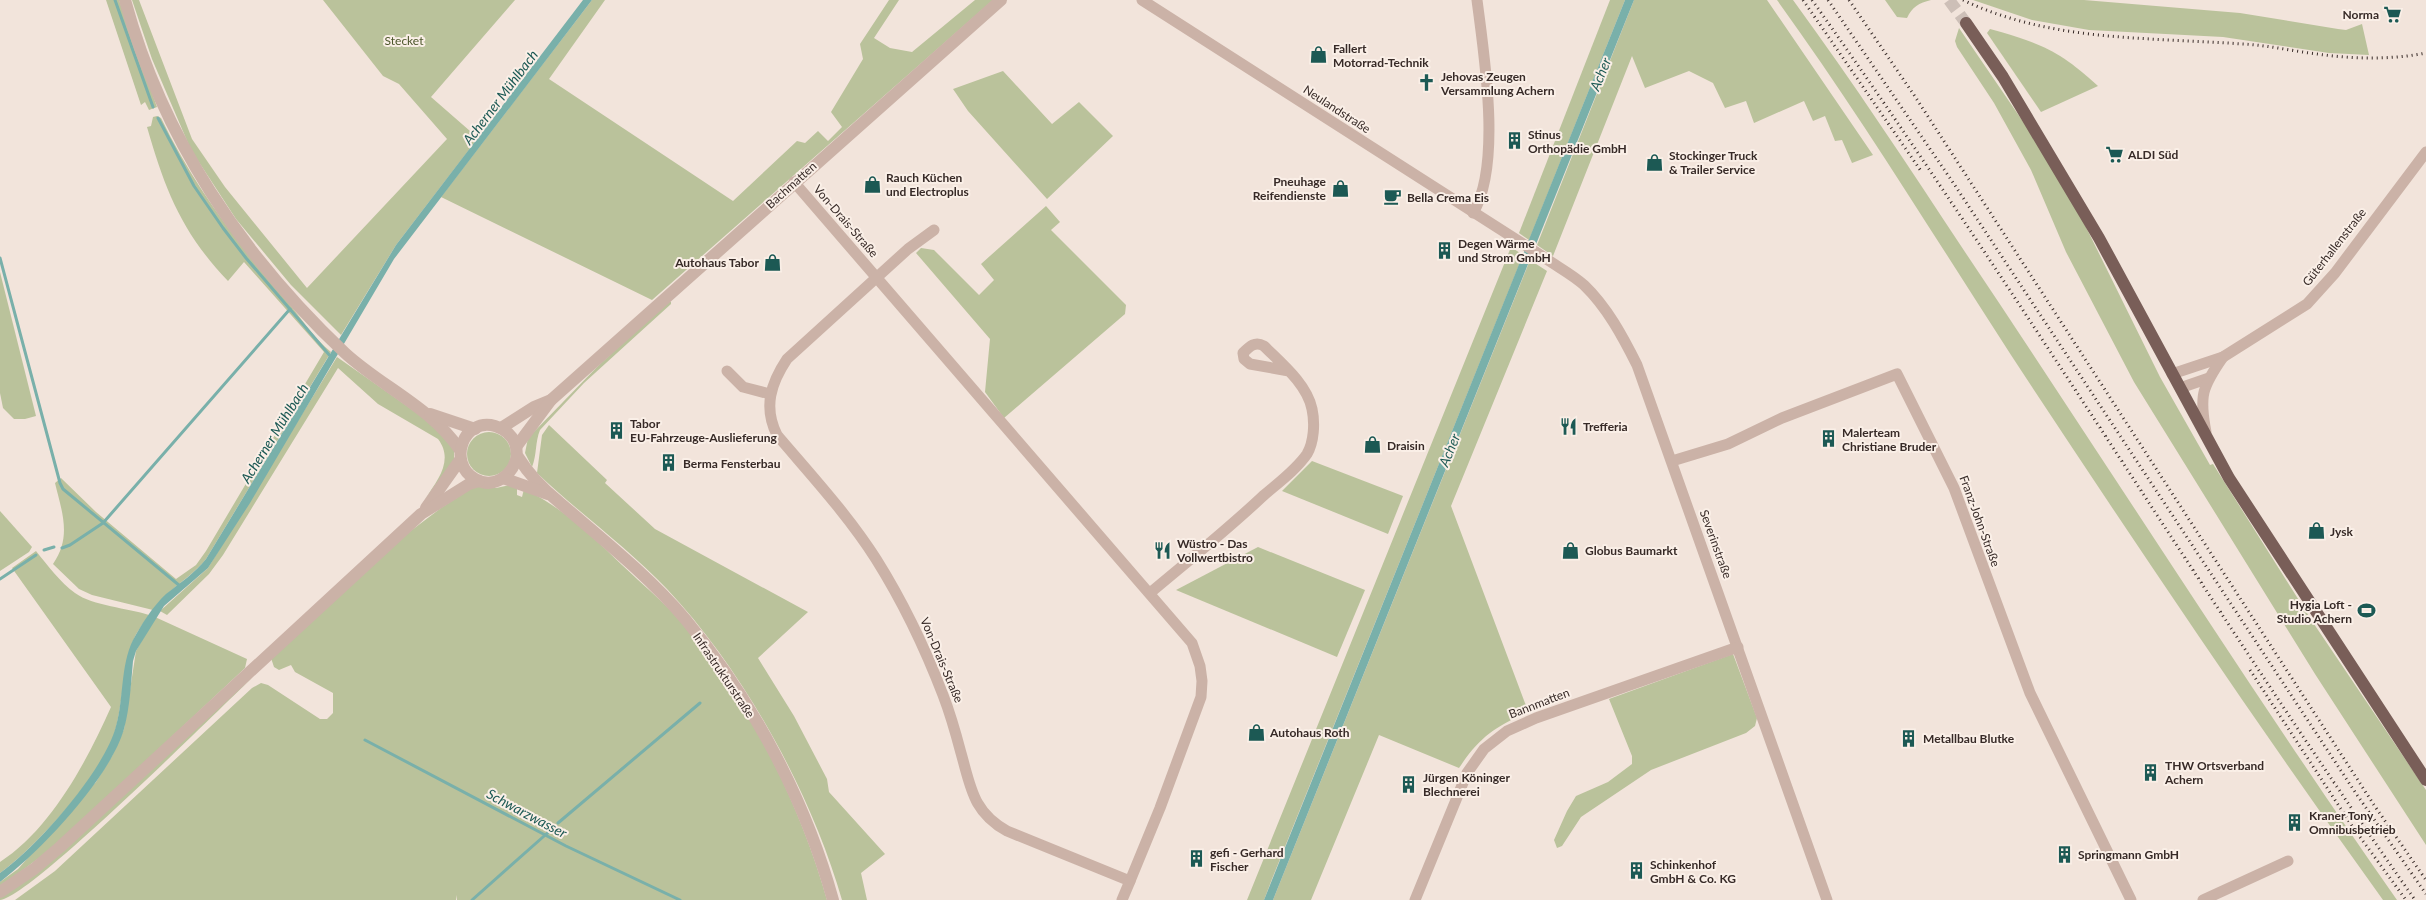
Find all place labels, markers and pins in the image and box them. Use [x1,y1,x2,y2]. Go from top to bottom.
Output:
supermarket icon: Norma [2383,4,2403,24]
place label: Norma [2342,7,2379,22]
place label: Fallert Motorrad-Technik [1333,41,1429,70]
shop icon: Fallert Motorrad-Technik [1309,45,1329,65]
place label: Jehovas Zeugen Versammlung Achern [1440,69,1555,98]
church icon: Jehovas Zeugen Versammlung Achern [1417,73,1437,93]
place label: Stinus Orthopädie GmbH [1528,127,1627,156]
building icon: Stinus Orthopädie GmbH [1504,131,1524,151]
supermarket icon: ALDI Süd [2104,144,2124,164]
place label: ALDI Süd [2127,147,2178,162]
place label: Stockinger Truck & Trailer Service [1669,148,1758,177]
shop icon: Stockinger Truck & Trailer Service [1645,152,1665,172]
place label: Rauch Küchen und Electroplus [886,170,969,199]
shop icon: Rauch Küchen und Electroplus [862,174,882,194]
place label: Pneuhage Reifendienste [1253,174,1327,203]
shop icon: Pneuhage Reifendienste [1330,178,1350,198]
cafe icon: Bella Crema Eis [1383,187,1403,207]
place label: Bella Crema Eis [1407,190,1489,205]
place label: Degen Wärme und Strom GmbH [1458,236,1551,265]
building icon: Degen Wärme und Strom GmbH [1434,240,1454,260]
shop icon: Autohaus Tabor [763,252,783,272]
place label: Autohaus Tabor [674,255,760,270]
place label: Tabor EU-Fahrzeuge-Auslieferung [630,416,777,445]
restaurant icon: Trefferia [1559,416,1579,436]
place label: Trefferia [1583,419,1628,434]
building icon: Tabor EU-Fahrzeuge-Auslieferung [606,420,626,440]
place label: Malerteam Christiane Bruder [1842,425,1937,454]
building icon: Malerteam Christiane Bruder [1818,429,1838,449]
shop icon: Draisin [1363,435,1383,455]
place label: Draisin [1387,438,1425,453]
building icon: Berma Fensterbau [659,453,679,473]
place label: Berma Fensterbau [683,456,781,471]
shop icon: Jysk [2306,521,2326,541]
place label: Jysk [2330,524,2354,539]
place label: Wüstro - Das Vollwertbistro [1176,536,1253,565]
restaurant icon: Wüstro - Das Vollwertbistro [1153,540,1173,560]
shop icon: Globus Baumarkt [1561,540,1581,560]
place label: Globus Baumarkt [1585,543,1678,558]
place label: Hygia Loft - Studio Achern [2277,597,2352,626]
sports icon: Hygia Loft - Studio Achern [2356,601,2376,621]
shop icon: Autohaus Roth [1246,722,1266,742]
place label: Autohaus Roth [1269,725,1350,740]
building icon: Metallbau Blutke [1899,728,1919,748]
place label: Metallbau Blutke [1923,731,2015,746]
place label: THW Ortsverband Achern [2164,758,2264,787]
building icon: THW Ortsverband Achern [2141,762,2161,782]
place label: Jürgen Köninger Blechnerei [1423,770,1510,799]
building icon: Jürgen Köninger Blechnerei [1399,774,1419,794]
place label: Kraner Tony Omnibusbetrieb [2309,808,2396,837]
building icon: Kraner Tony Omnibusbetrieb [2285,812,2305,832]
building icon: Springmann GmbH [2054,844,2074,864]
place label: gefi - Gerhard Fischer [1210,845,1284,874]
place label: Springmann GmbH [2078,847,2179,862]
building icon: gefi - Gerhard Fischer [1186,849,1206,869]
place label: Schinkenhof GmbH & Co. KG [1650,857,1736,886]
building icon: Schinkenhof GmbH & Co. KG [1626,861,1646,881]

